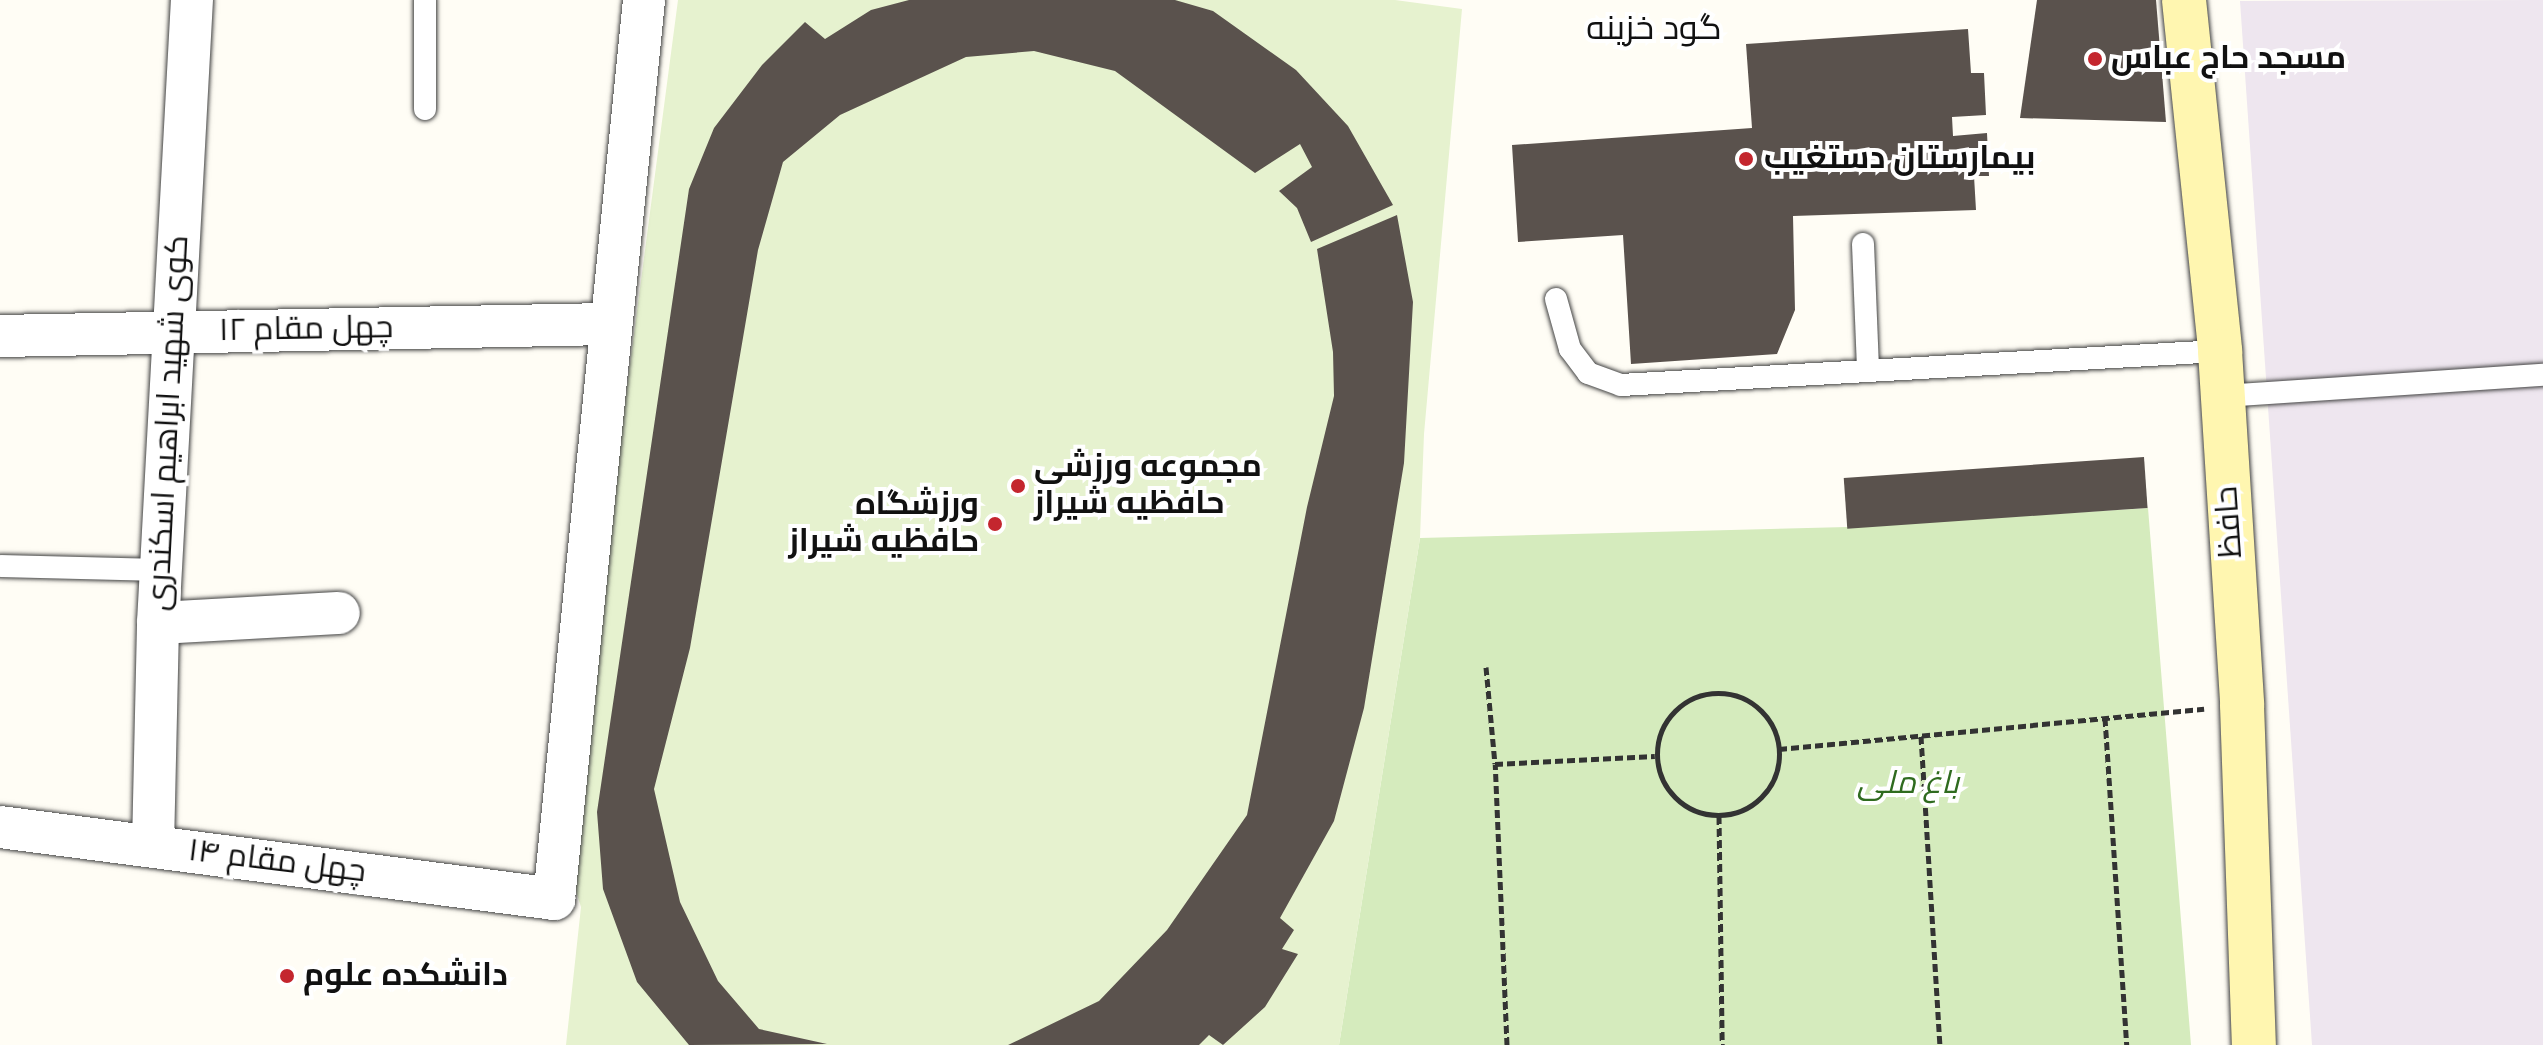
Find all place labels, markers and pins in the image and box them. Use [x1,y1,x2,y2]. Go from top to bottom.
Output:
place label: مسجد حاج عباس [2111,40,2346,78]
marker: مسجد حاج عباس [2086,50,2104,68]
place label: بیمارستان دستغیب [1764,140,2036,178]
marker: بیمارستان دستغیب [1735,148,1757,170]
place label: مجموعه ورزشی حافظیه شیراز [1034,449,1262,524]
marker: مجموعه ورزشی حافظیه شیراز [1009,477,1027,495]
place label: ورزشگاه حافظیه شیراز [788,487,979,562]
marker: ورزشگاه حافظیه شیراز [986,515,1004,533]
place label: دانشکده علوم [303,957,508,995]
marker: دانشکده علوم [278,967,296,985]

